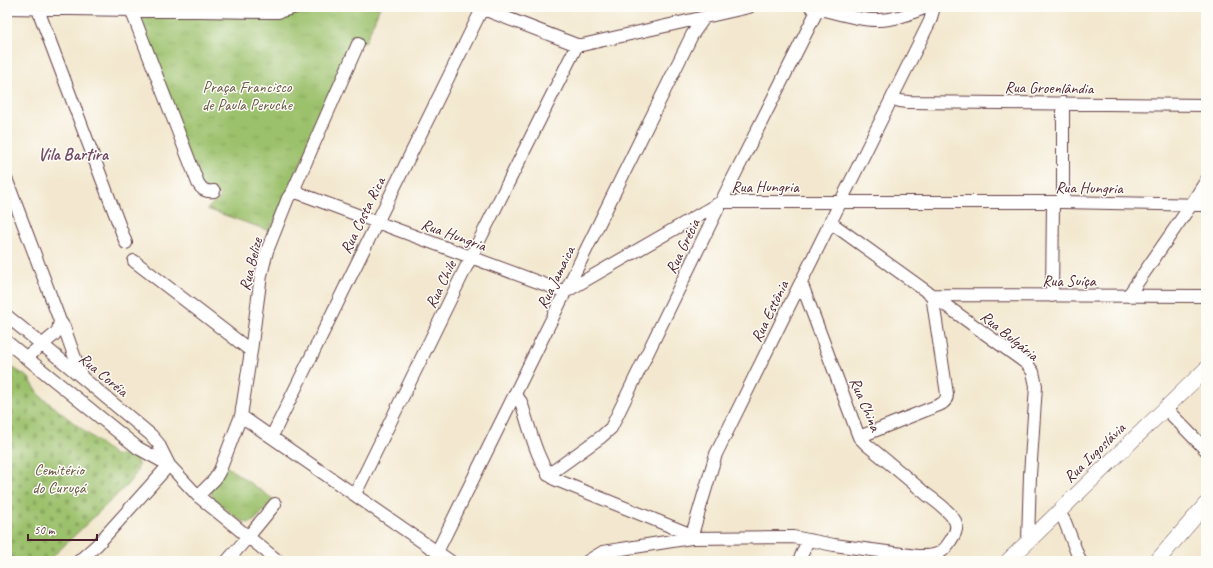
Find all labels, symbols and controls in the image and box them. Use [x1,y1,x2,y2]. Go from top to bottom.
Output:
park label: Praça Francisco de Paula Peruche [202,77,294,115]
street label: Rua Groenlândia [1004,77,1095,99]
district label: Vila Bartira [38,144,110,165]
street label: Rua Costa Rica [336,173,391,257]
street label: Rua Hungria [731,177,800,197]
street label: Rua Hungria [1055,177,1124,199]
street label: Rua Hungria [419,214,490,256]
street label: Rua Grécia [661,214,705,277]
street label: Rua Belize [235,234,268,293]
street label: Rua Jamaica [532,242,580,312]
street label: Rua Chile [421,256,462,311]
street label: Rua Suíça [1042,271,1097,291]
street label: Rua Estônia [746,276,794,345]
street label: Rua Bulgária [976,306,1044,366]
street label: Rua Coréia [75,348,133,402]
street label: Rua China [845,374,886,435]
street label: Rua Iugoslávia [1060,417,1131,487]
park label: Cemitério do Curuçá [32,460,88,498]
scale bar [28,516,97,542]
text: 50 m [34,522,56,538]

